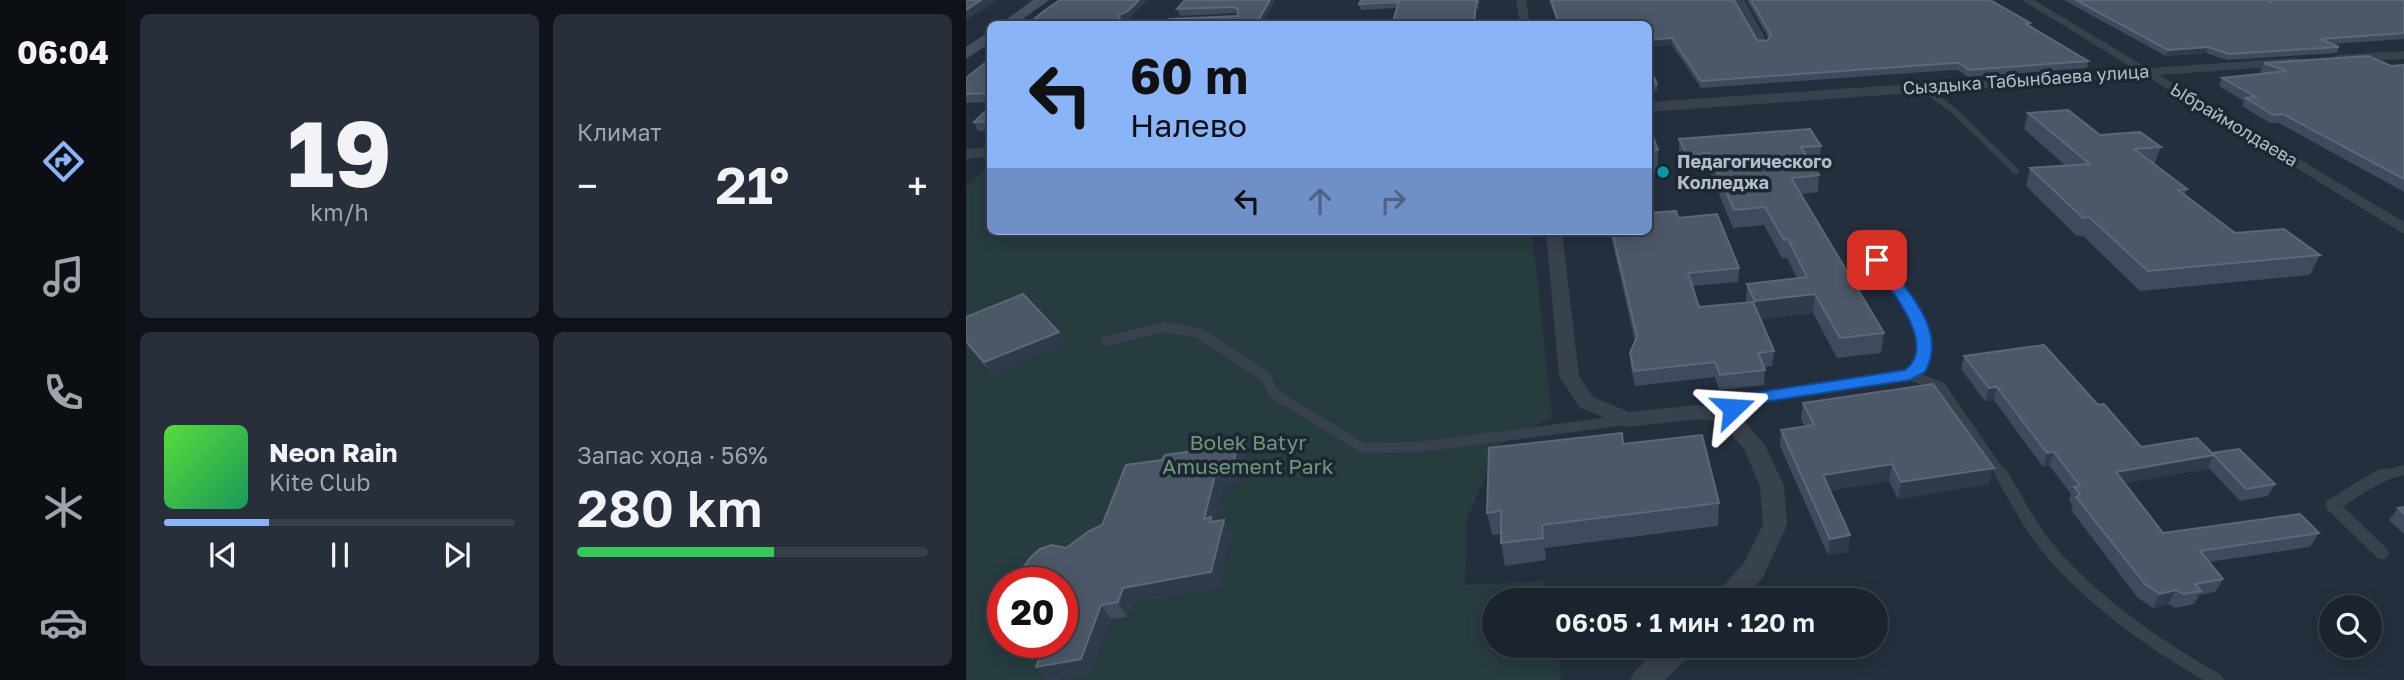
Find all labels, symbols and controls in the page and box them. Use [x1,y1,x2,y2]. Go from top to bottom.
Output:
text: 06:04 [17,33,109,71]
text: 60 m [1130,46,1248,105]
icon: left [1015,49,1106,140]
street label: Сыздыка Табынбаева улица [1902,59,2150,99]
street label: Ыбраймолдаева [2167,77,2302,171]
text: 19 [287,98,392,207]
text: Налево [1130,106,1247,144]
text: Климат [577,118,662,146]
icon: directions [39,137,88,186]
place label: Педагогического Колледжа [1677,150,1832,193]
text: 21° [716,153,789,215]
text: − [577,163,598,208]
text: + [907,163,928,208]
marker: Педагогического Колледжа [1655,164,1671,180]
icon: left [1228,182,1266,220]
icon: ahead [1301,182,1339,220]
icon: right [1374,182,1412,220]
text: km/h [310,198,369,226]
pin [1847,230,1907,290]
icon: arrive [1858,241,1896,279]
icon: music [39,252,88,301]
icon: phone [39,368,88,417]
position arrow [1696,371,1770,445]
park label: Bolek Batyr Amusement Park [1162,429,1334,479]
text: Neon Rain [269,437,398,468]
text: Запас хода · 56% [577,441,768,469]
text: Kite Club [269,468,370,496]
text: 280 km [577,476,762,538]
icon: climate [39,483,88,532]
icon: previous [204,536,242,574]
icon: pause [321,536,359,574]
icon: next [438,536,476,574]
speed limit sign: 20 [987,567,1078,658]
map controls [2319,595,2382,658]
button: search [2319,595,2382,658]
icon: car [39,598,88,647]
text: 06:05 · 1 мин · 120 m [1555,607,1815,638]

